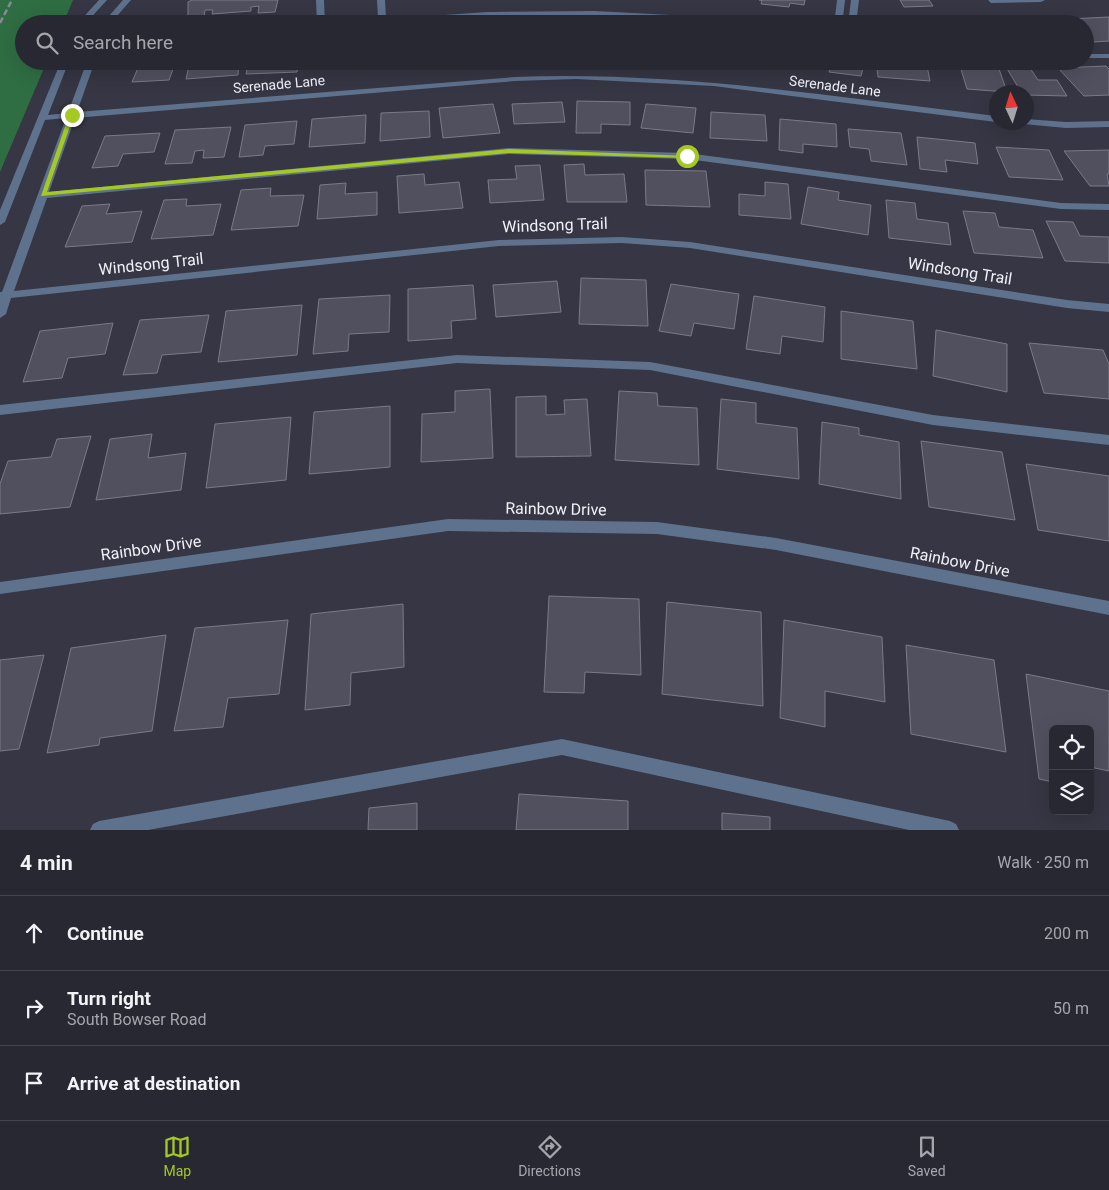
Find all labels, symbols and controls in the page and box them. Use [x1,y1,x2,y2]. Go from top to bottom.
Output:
search box [15,15,1094,70]
icon: search [33,29,61,57]
text: Search here [73,31,173,54]
street label: Serenade Lane [232,72,326,96]
street label: Serenade Lane [788,72,882,100]
north arrow [989,85,1034,130]
route end [61,104,84,127]
route start [676,145,699,168]
street label: Windsong Trail [502,214,608,236]
street label: Windsong Trail [98,249,204,279]
street label: Windsong Trail [906,253,1014,289]
street label: Rainbow Drive [505,499,607,519]
street label: Rainbow Drive [99,532,203,564]
street label: Rainbow Drive [908,543,1012,581]
map controls [1049,725,1094,815]
button: locate [1049,725,1094,770]
button: layers [1049,770,1094,815]
text: 4 min [20,851,73,875]
text: Walk · 250 m [997,853,1089,872]
icon: ahead [20,919,48,947]
text: Continue [67,922,144,945]
text: 200 m [1044,924,1089,943]
text: Turn right [67,987,151,1010]
icon: right [20,994,48,1022]
text: 50 m [1053,999,1089,1018]
text: South Bowser Road [67,1010,206,1029]
icon: arrive [20,1069,48,1097]
text: Arrive at destination [67,1072,240,1095]
tab: Map [163,1133,191,1179]
tab: Directions [518,1133,581,1179]
tab: Saved [908,1133,946,1179]

